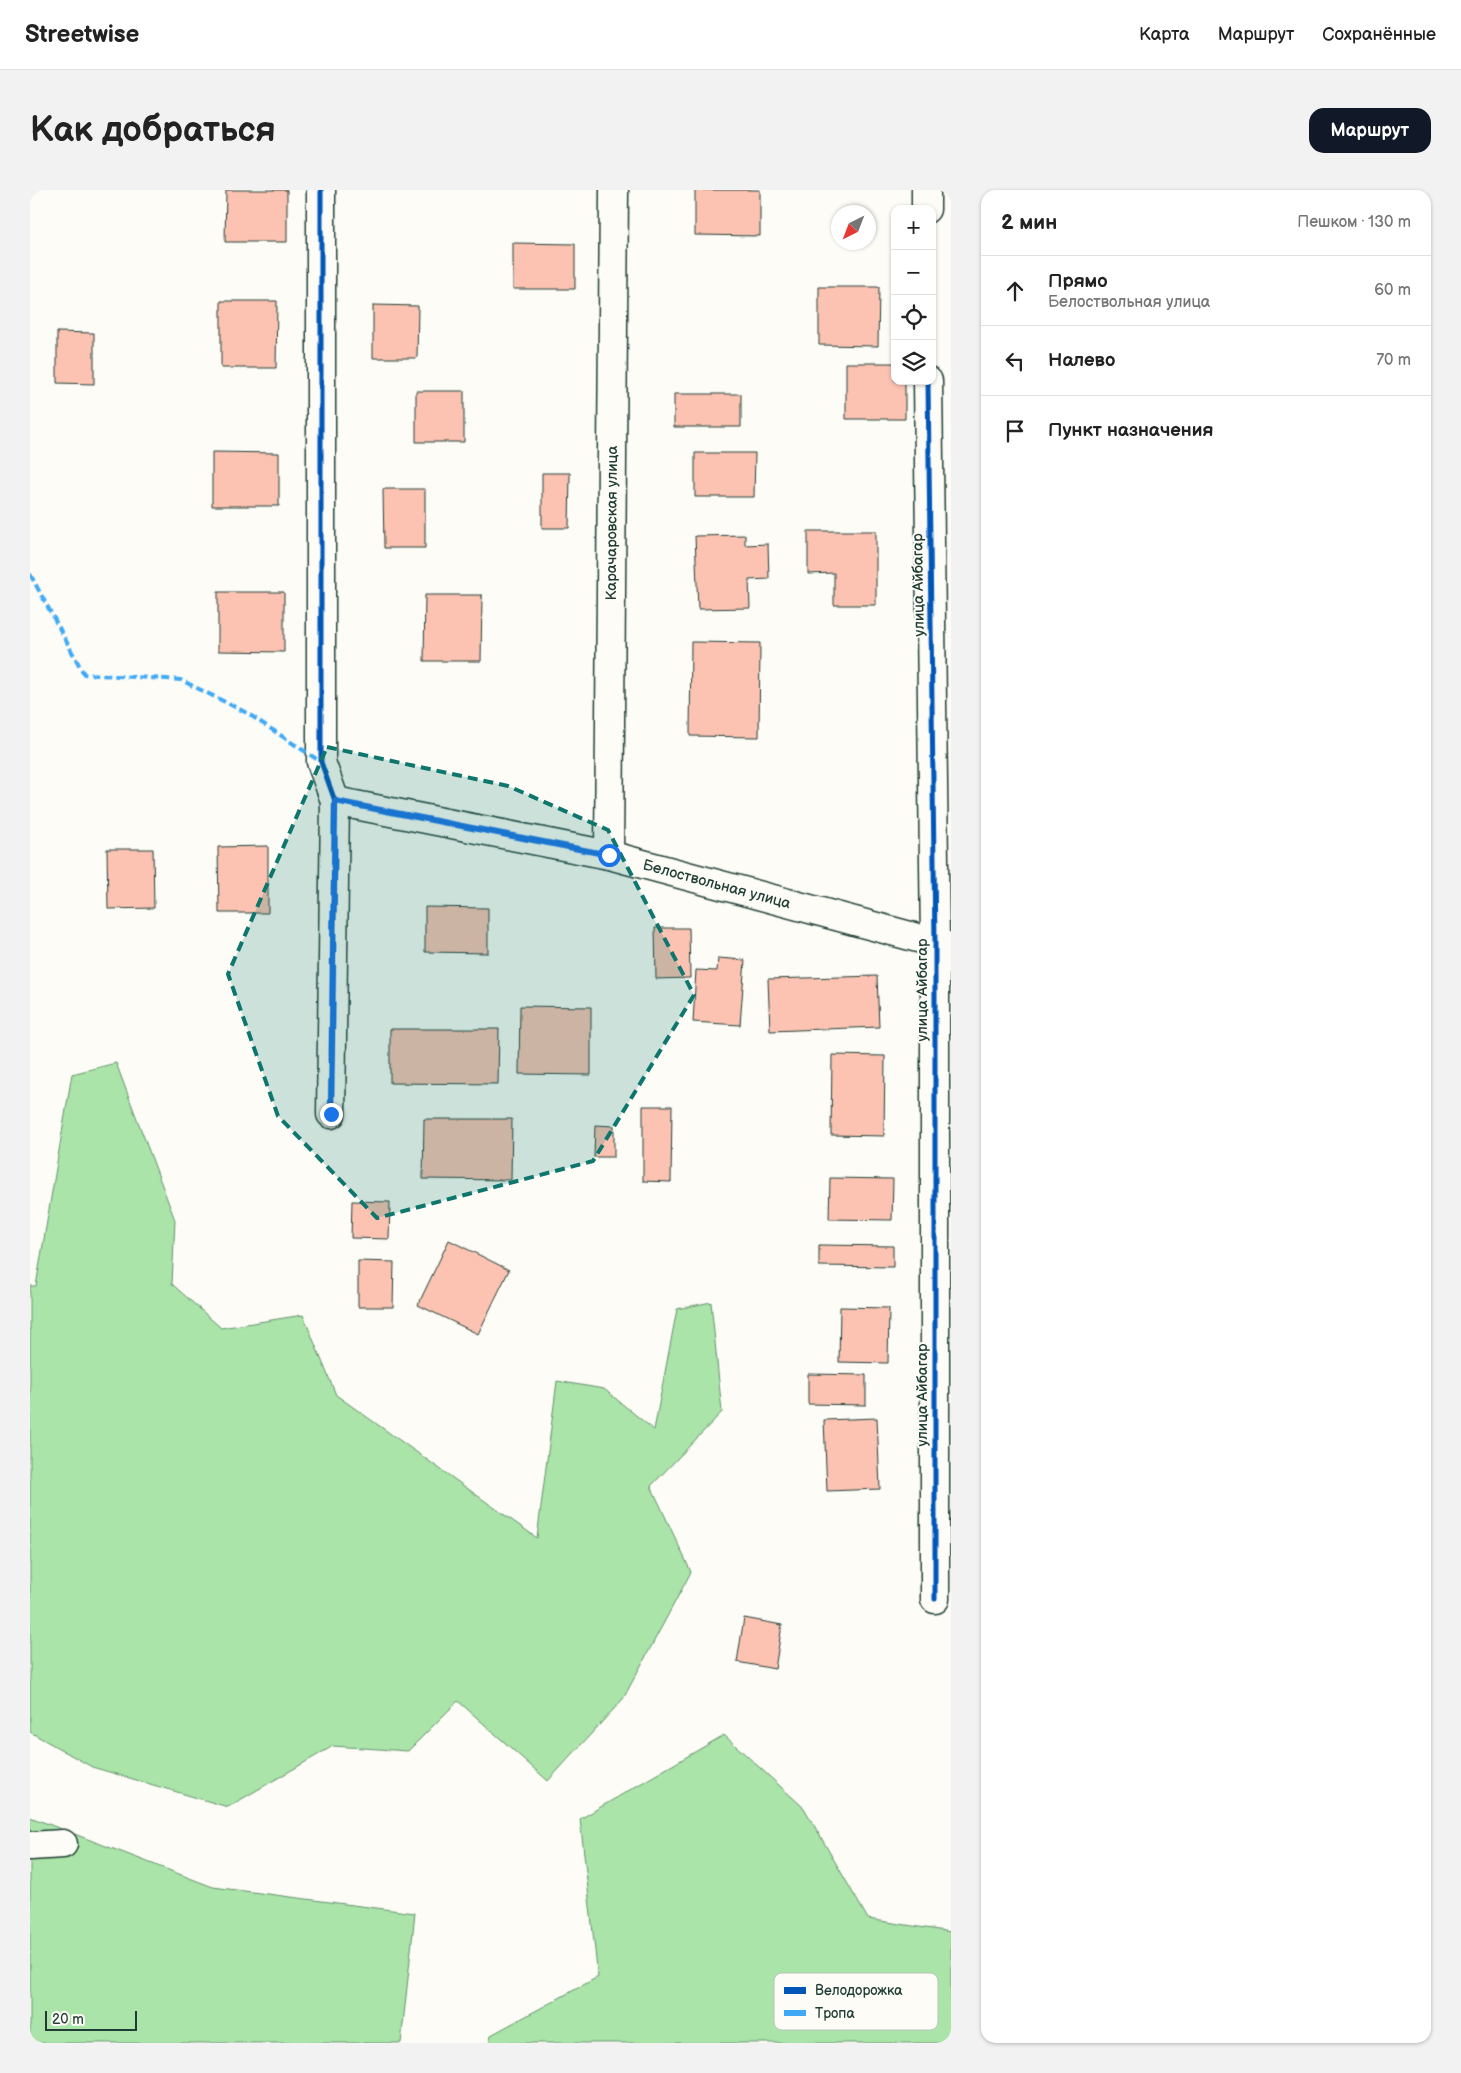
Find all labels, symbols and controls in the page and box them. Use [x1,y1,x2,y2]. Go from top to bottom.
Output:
text: Streetwise [25,20,139,49]
text: Карта [1139,24,1190,45]
text: Маршрут [1218,24,1294,45]
text: Сохранённые [1322,24,1436,45]
button: Маршрут [1309,108,1431,153]
text: Как добраться [30,109,276,152]
north arrow [831,205,876,250]
map controls [891,205,936,385]
button: + [891,205,936,250]
text: 2 мин [1001,210,1057,235]
text: Пешком · 130 m [1297,213,1411,232]
button: − [891,250,936,295]
text: Прямо [1048,270,1108,293]
icon: ahead [1001,277,1029,305]
text: 60 m [1374,281,1411,300]
text: Белоствольная улица [1048,293,1210,312]
button: locate [891,295,936,340]
button: layers [891,340,936,385]
icon: left [1001,347,1029,375]
text: Налево [1048,349,1115,372]
text: 70 m [1376,351,1411,370]
icon: arrive [1001,417,1029,445]
text: Пункт назначения [1048,419,1213,442]
street label: Карачаровская улица [602,445,622,600]
street label: улица Айбагар [908,533,929,637]
route start [598,844,621,867]
street label: Белоствольная улица [641,856,793,913]
street label: улица Айбагар [913,938,932,1042]
route end [320,1103,343,1126]
street label: улица Айбагар [913,1343,932,1447]
legend [774,1973,938,2030]
text: Велодорожка [815,1982,903,1999]
text: Тропа [815,2005,855,2022]
scale bar [45,2008,138,2031]
text: 20 m [52,2011,84,2028]

